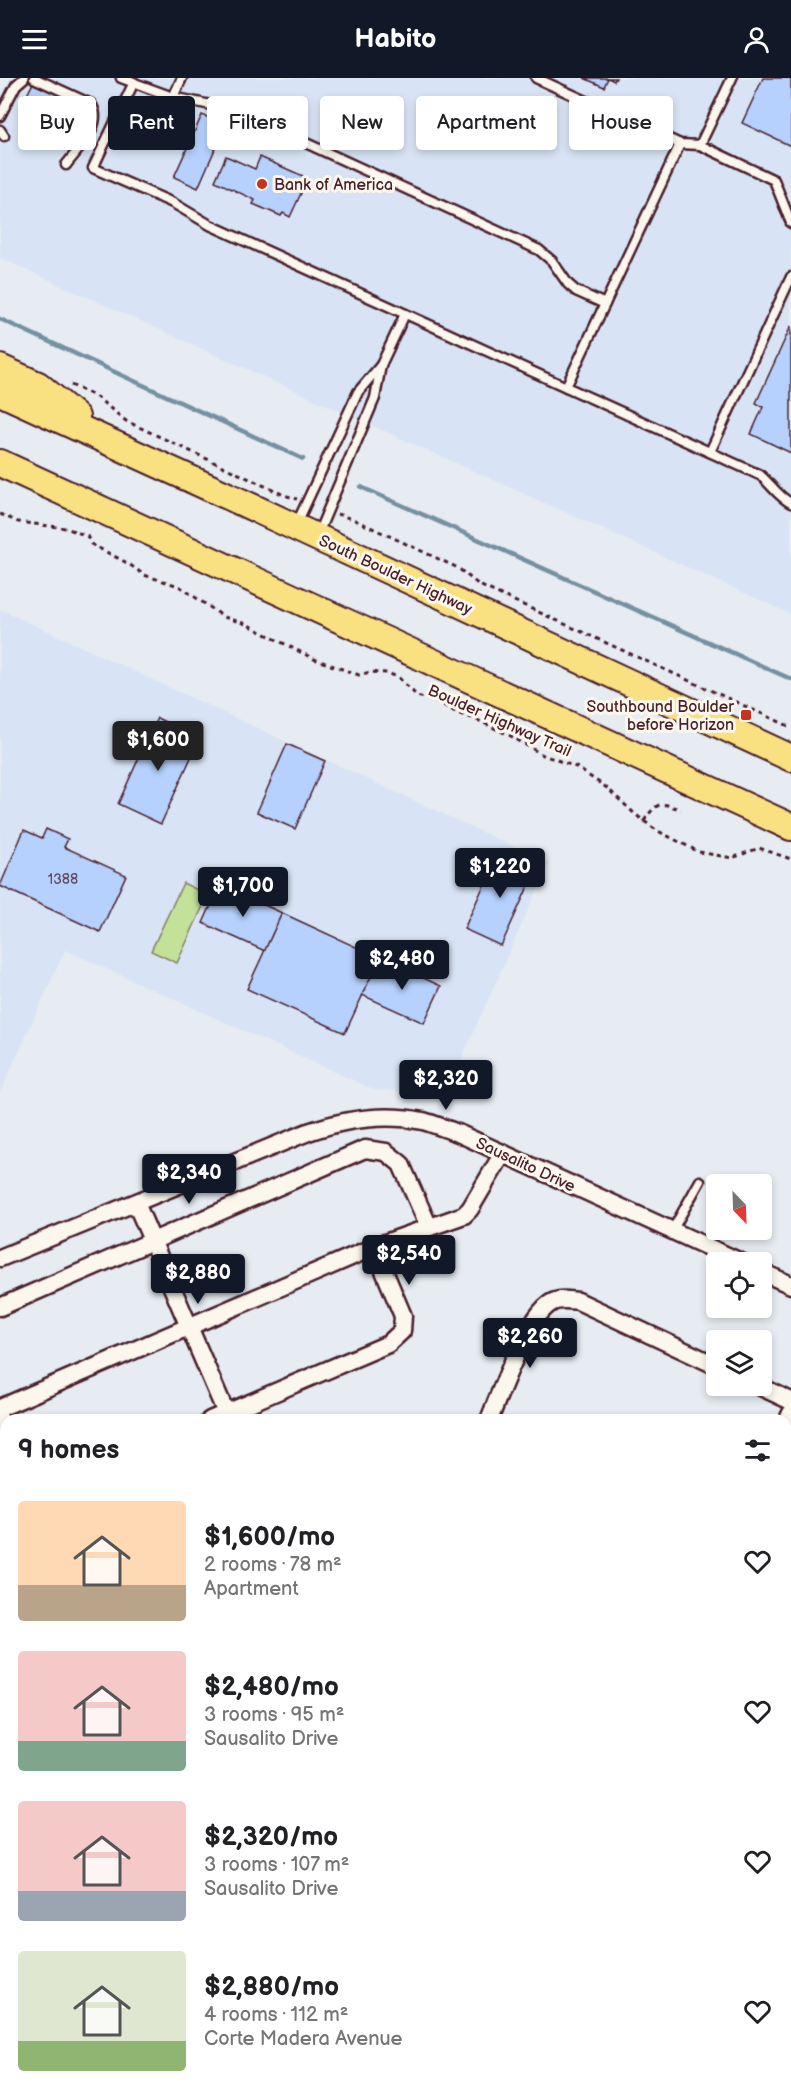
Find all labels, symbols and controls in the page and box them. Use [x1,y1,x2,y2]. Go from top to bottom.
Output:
icon: menu [18,23,51,56]
text: Habito [355,23,436,55]
icon: person [740,23,773,56]
chip: Buy [18,96,96,150]
chip: Rent [108,96,195,150]
chip: Filters [207,96,308,150]
chip: New [320,96,404,150]
chip: Apartment [416,96,557,150]
chip: House [569,96,673,150]
place label: Bank of America [274,176,393,195]
marker: Bank of America [255,177,269,191]
street label: South Boulder Highway [316,531,476,620]
street label: Boulder Highway Trail [425,681,574,762]
place label: Southbound Boulder before Horizon [587,698,734,735]
marker: Southbound Boulder before Horizon [739,708,753,722]
pin: $1,600 [109,721,207,772]
text: $1,600 [126,728,190,752]
pin: $1,220 [451,848,549,899]
text: $1,220 [469,855,531,879]
pin: $1,700 [194,867,292,918]
house number: 1388 [48,871,78,888]
text: $1,700 [212,874,274,898]
pin: $2,480 [353,940,451,991]
text: $2,480 [369,947,435,971]
pin: $2,320 [397,1060,495,1111]
text: $2,320 [413,1067,479,1091]
street label: Sausalito Drive [473,1134,579,1197]
pin: $2,340 [140,1154,238,1205]
text: $2,340 [156,1161,222,1185]
north arrow [706,1174,772,1240]
map controls [706,1174,772,1396]
pin: $2,540 [360,1235,458,1286]
text: $2,540 [376,1242,442,1266]
button: locate [706,1252,772,1318]
pin: $2,880 [149,1254,247,1305]
text: $2,880 [165,1261,231,1285]
pin: $2,260 [481,1318,579,1369]
text: $2,260 [497,1325,563,1349]
button: layers [706,1330,772,1396]
icon: filters [741,1434,774,1467]
text: 9 homes [18,1435,119,1466]
text: $1,600/mo [204,1522,335,1553]
icon: home [66,1525,138,1597]
icon: heart [741,1545,774,1578]
text: 2 rooms · 78 m² [204,1553,342,1577]
text: Apartment [204,1577,299,1601]
text: $2,480/mo [204,1672,339,1703]
icon: home [66,1675,138,1747]
icon: heart [741,1695,774,1728]
text: 3 rooms · 95 m² [204,1703,344,1727]
text: Sausalito Drive [204,1727,338,1751]
text: $2,320/mo [204,1822,338,1853]
icon: home [66,1825,138,1897]
icon: heart [741,1845,774,1878]
text: 3 rooms · 107 m² [204,1853,349,1877]
text: Sausalito Drive [204,1877,338,1901]
text: $2,880/mo [204,1972,339,2003]
icon: home [66,1975,138,2047]
icon: heart [741,1995,774,2028]
text: 4 rooms · 112 m² [204,2003,348,2027]
text: Corte Madera Avenue [204,2027,402,2051]

